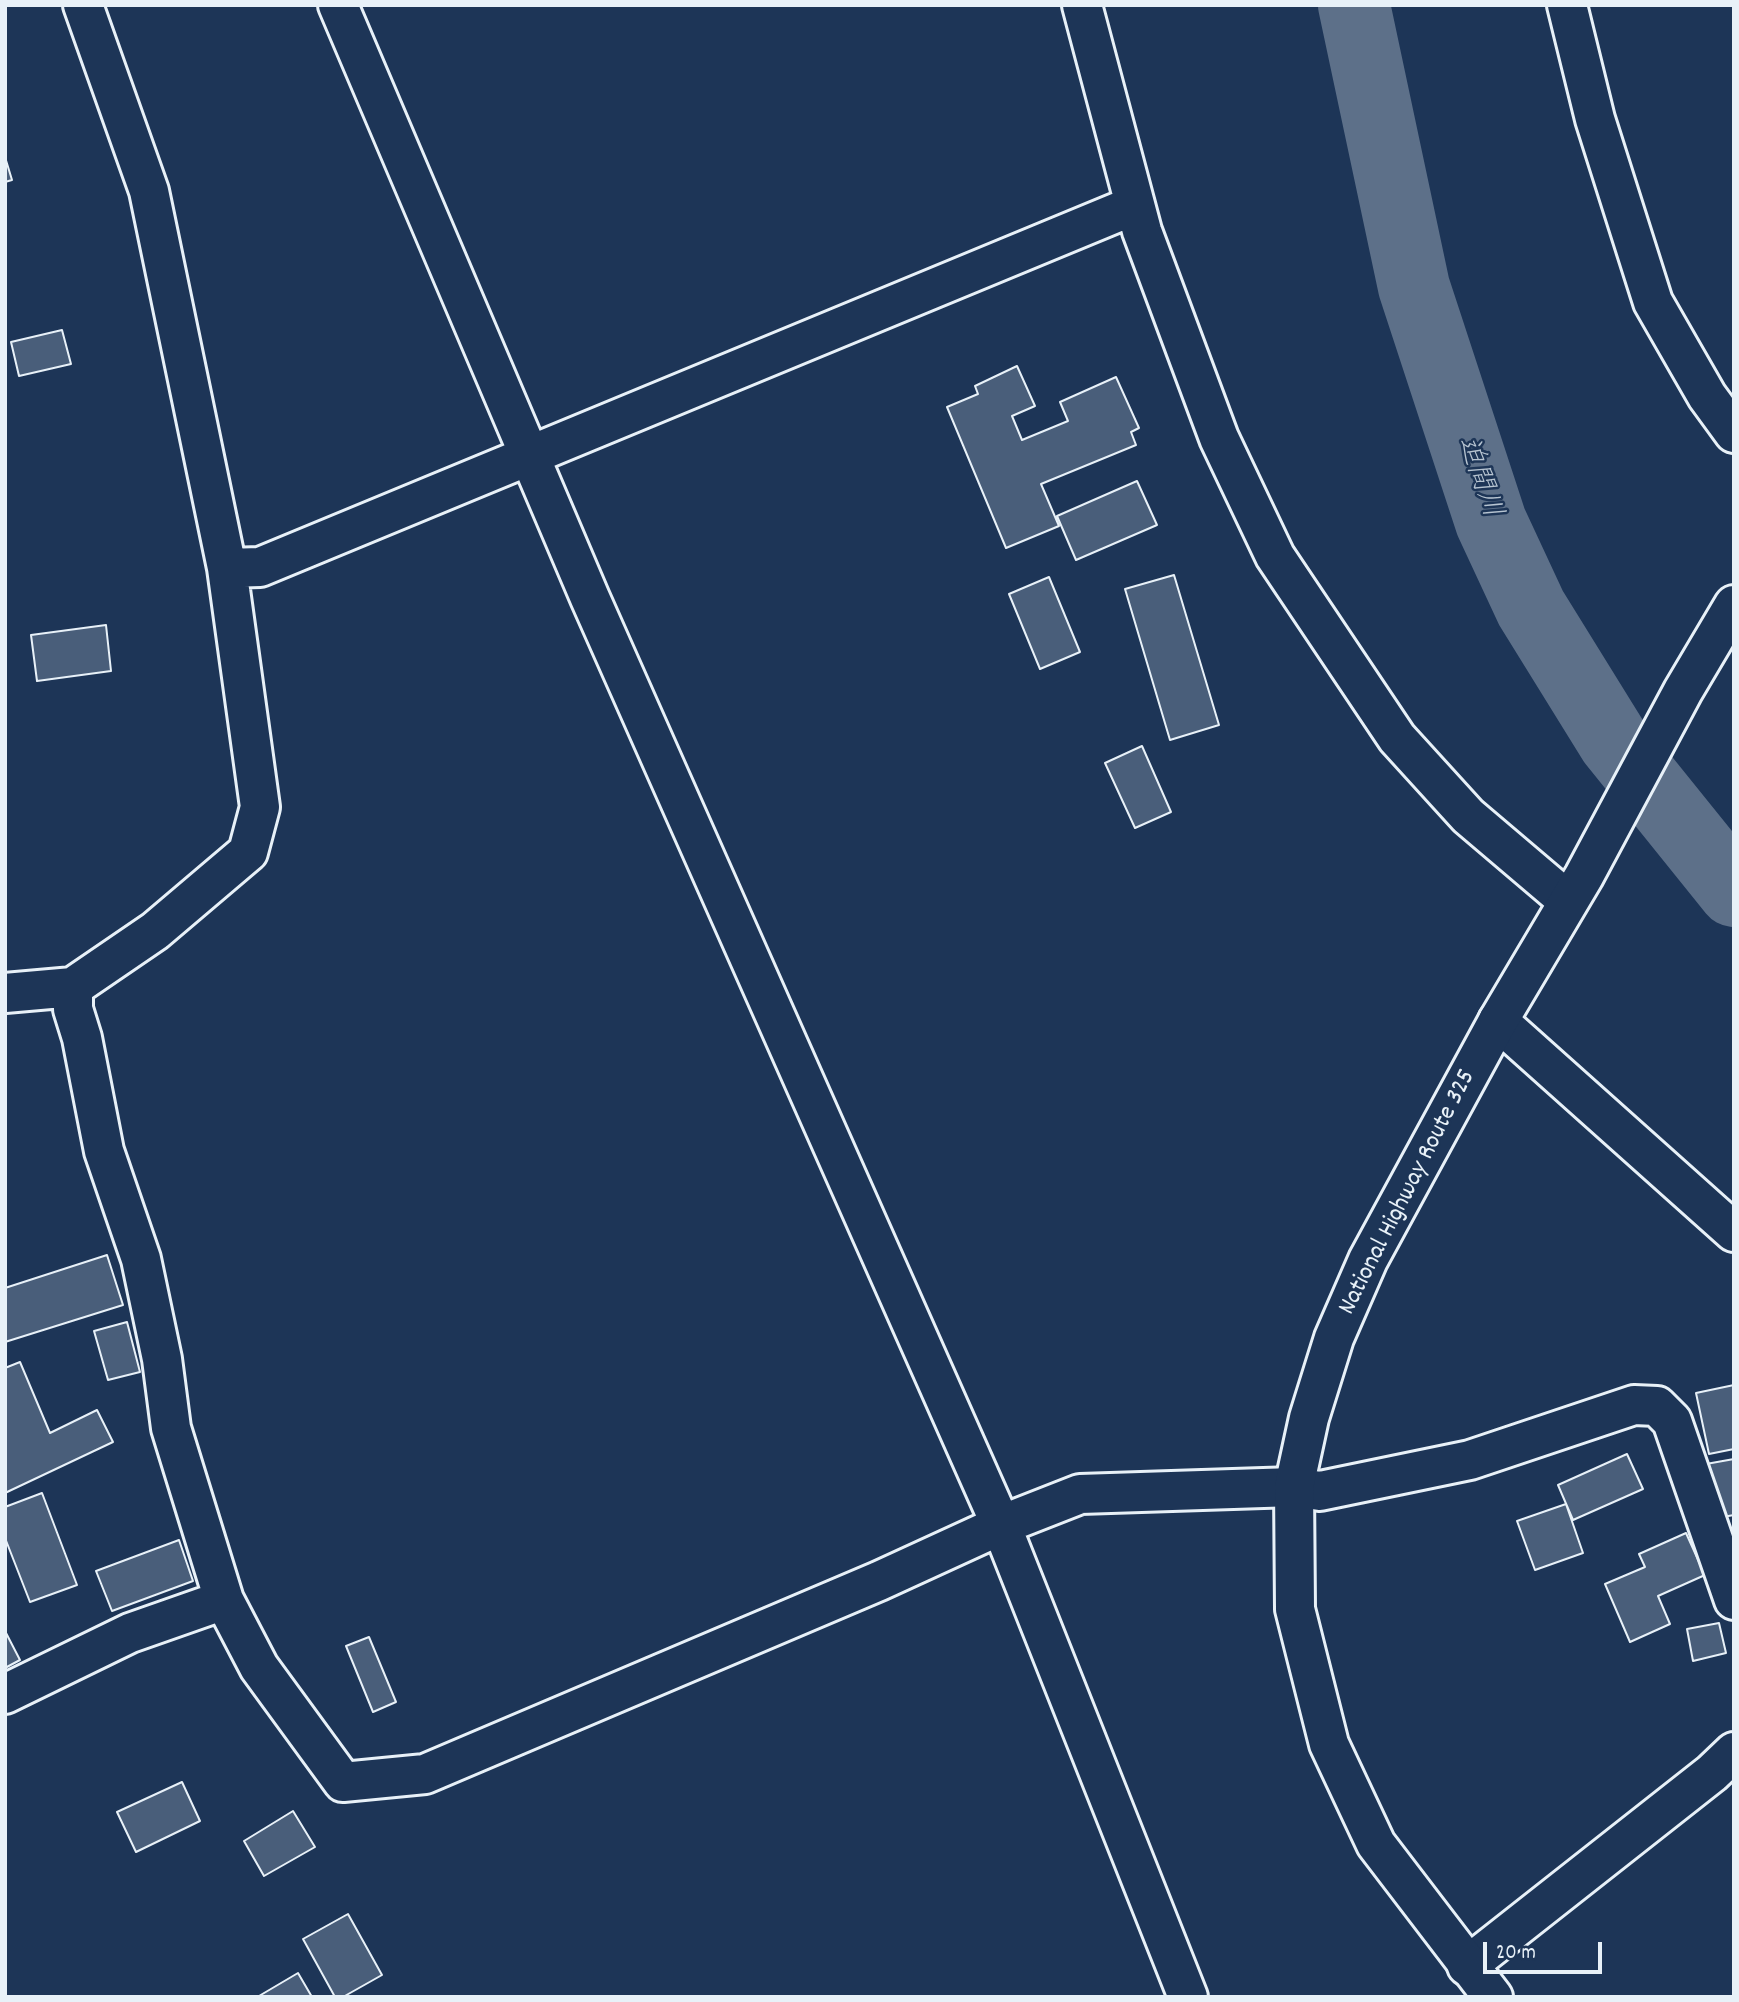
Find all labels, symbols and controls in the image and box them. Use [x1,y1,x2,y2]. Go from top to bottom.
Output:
water label: 迫間川 [1447,433,1507,523]
street label: National Highway Route 325 [1333,1065,1485,1321]
scale bar [1487,1928,1606,1972]
text: 20 m [1496,1939,1536,1969]

